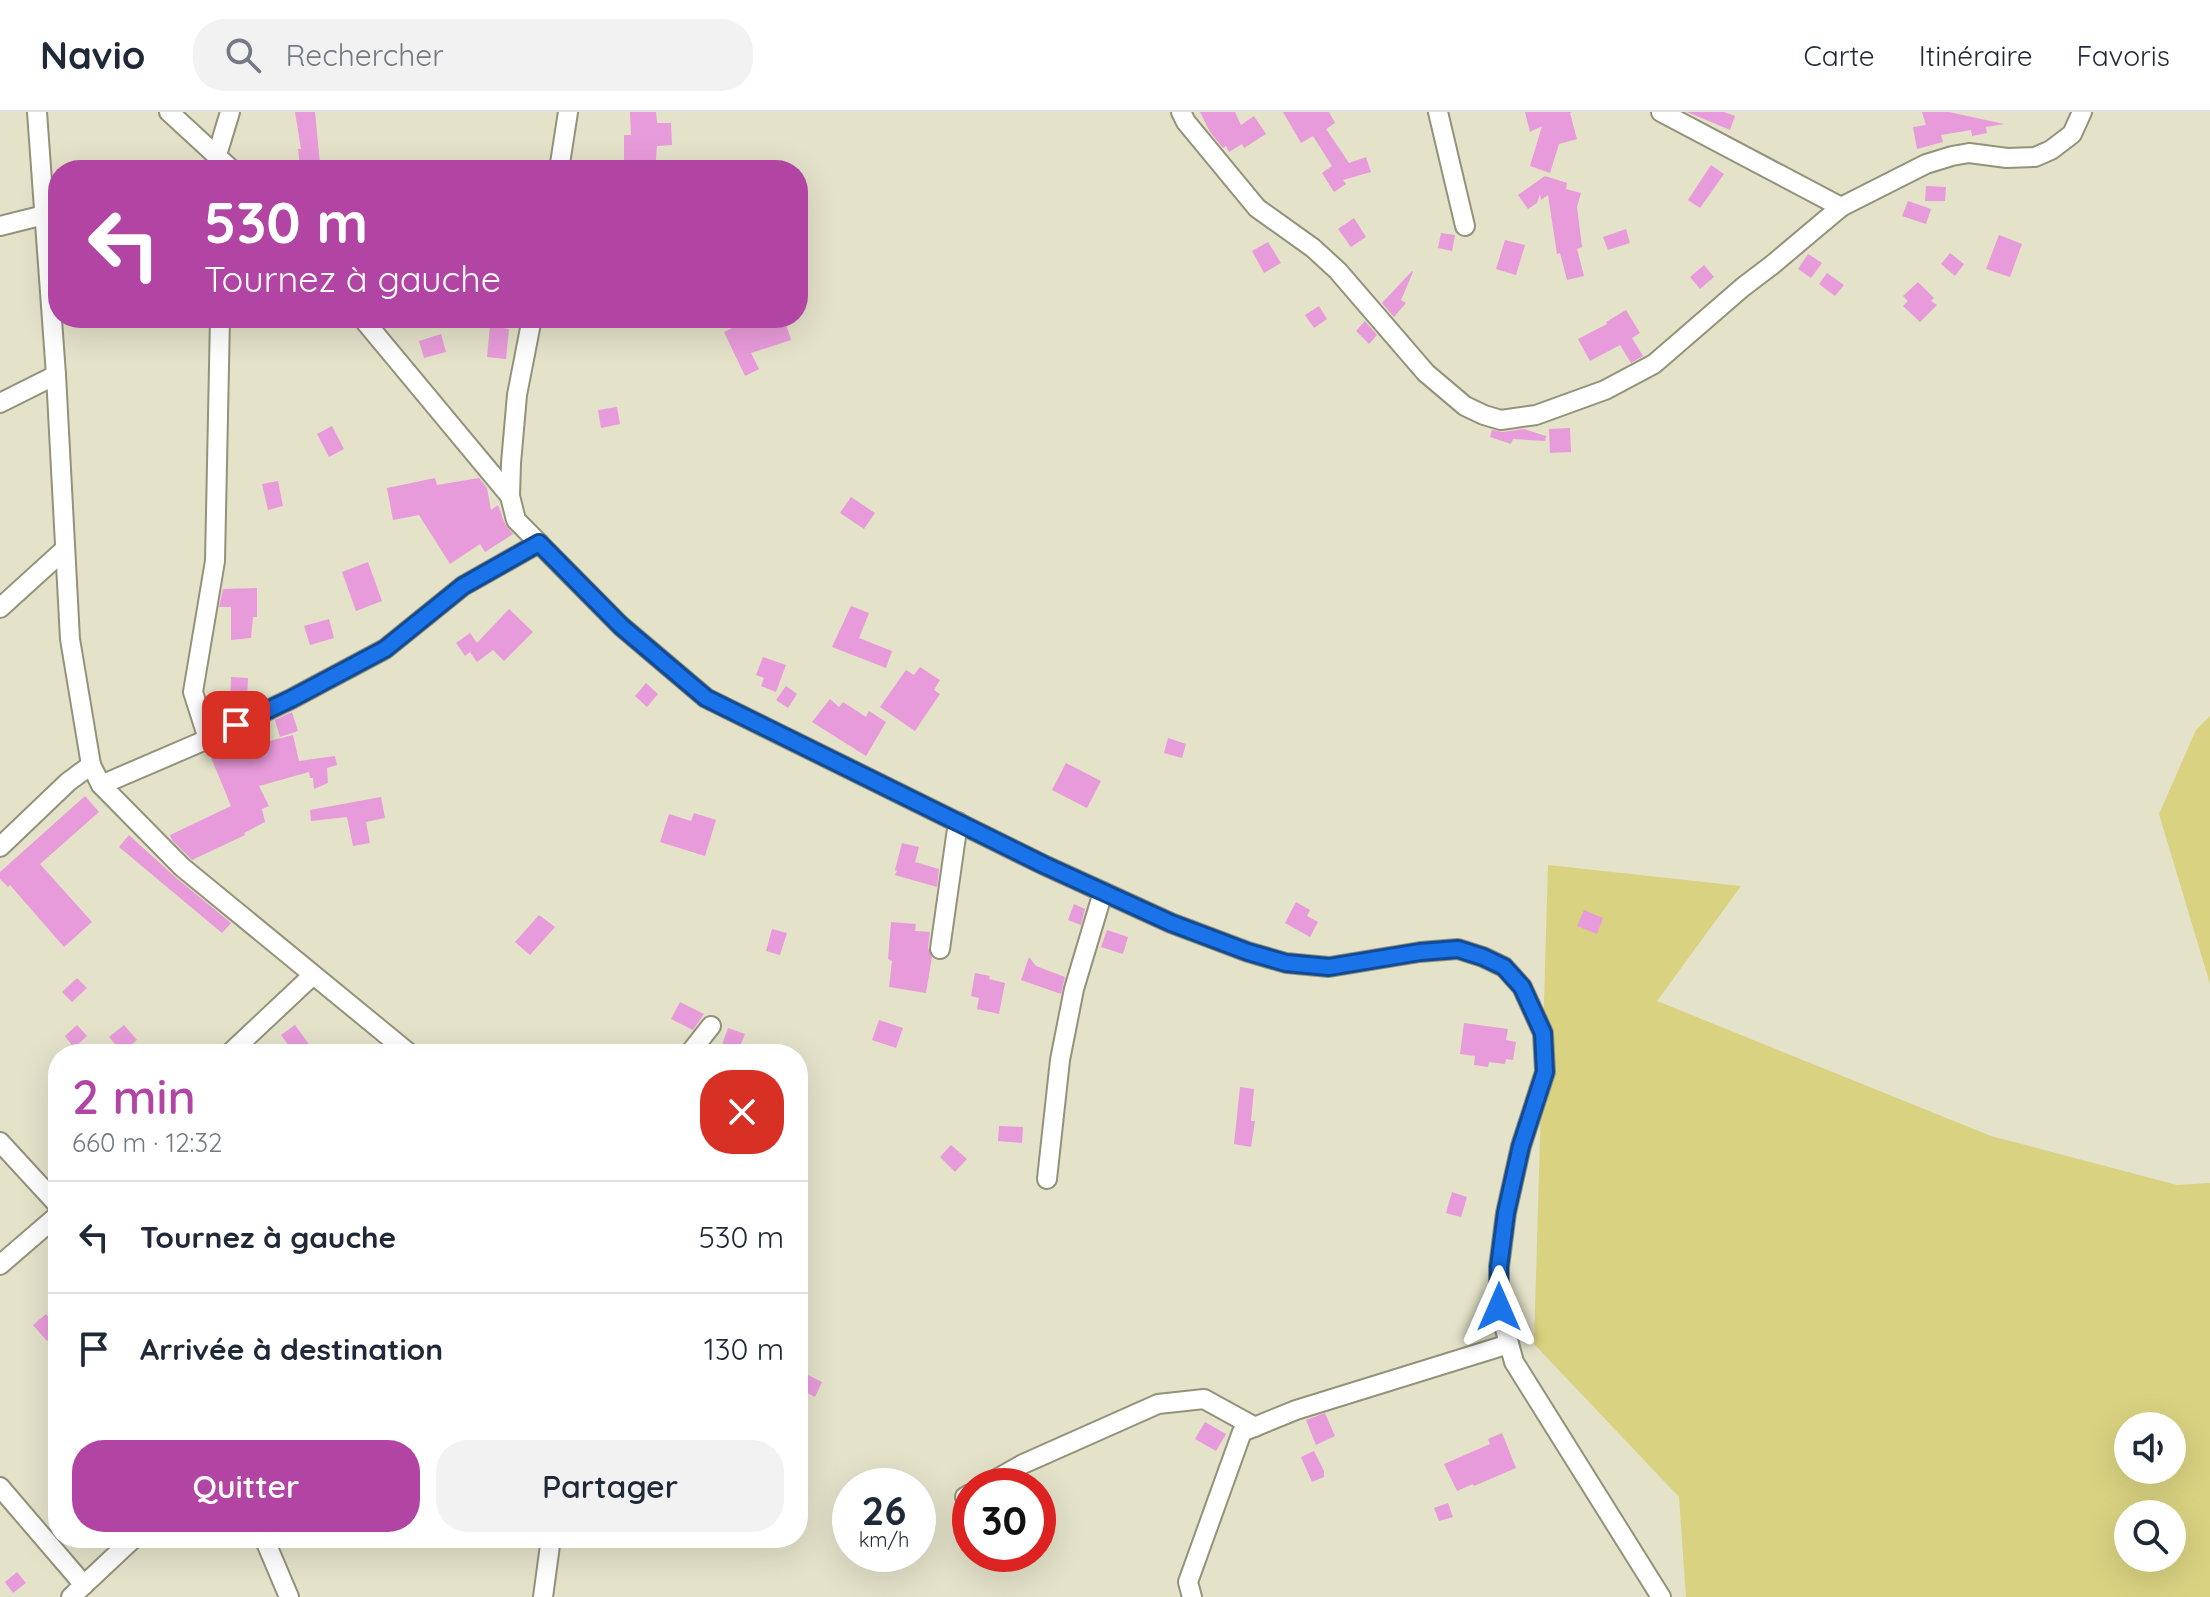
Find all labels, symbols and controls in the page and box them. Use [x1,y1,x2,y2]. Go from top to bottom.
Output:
search box [193,19,753,91]
text: Navio [40,31,145,79]
icon: search [221,33,265,77]
text: Rechercher [285,36,444,74]
text: Carte [1803,38,1875,73]
text: Itinéraire [1919,38,2033,73]
text: Favoris [2077,38,2170,73]
text: 530 m [204,187,368,257]
icon: left [72,192,176,296]
text: Tournez à gauche [204,256,501,301]
pin [202,691,270,759]
icon: arrive [214,703,258,747]
text: 2 min [72,1066,196,1126]
button: close [700,1070,784,1154]
text: 660 m · 12:32 [72,1126,222,1159]
icon: left [72,1215,116,1259]
text: Tournez à gauche [140,1218,396,1256]
text: 530 m [699,1218,784,1256]
position arrow [1457,1265,1541,1349]
icon: arrive [72,1327,116,1371]
text: Arrivée à destination [140,1330,443,1368]
text: 130 m [704,1330,784,1368]
map controls [2114,1412,2186,1572]
button: sound [2114,1412,2186,1484]
button: Quitter [72,1440,420,1532]
button: Partager [436,1440,784,1532]
speed limit sign: 30 [952,1468,1056,1572]
text: 26 [862,1485,906,1535]
button: search [2114,1500,2186,1572]
text: km/h [859,1527,909,1552]

